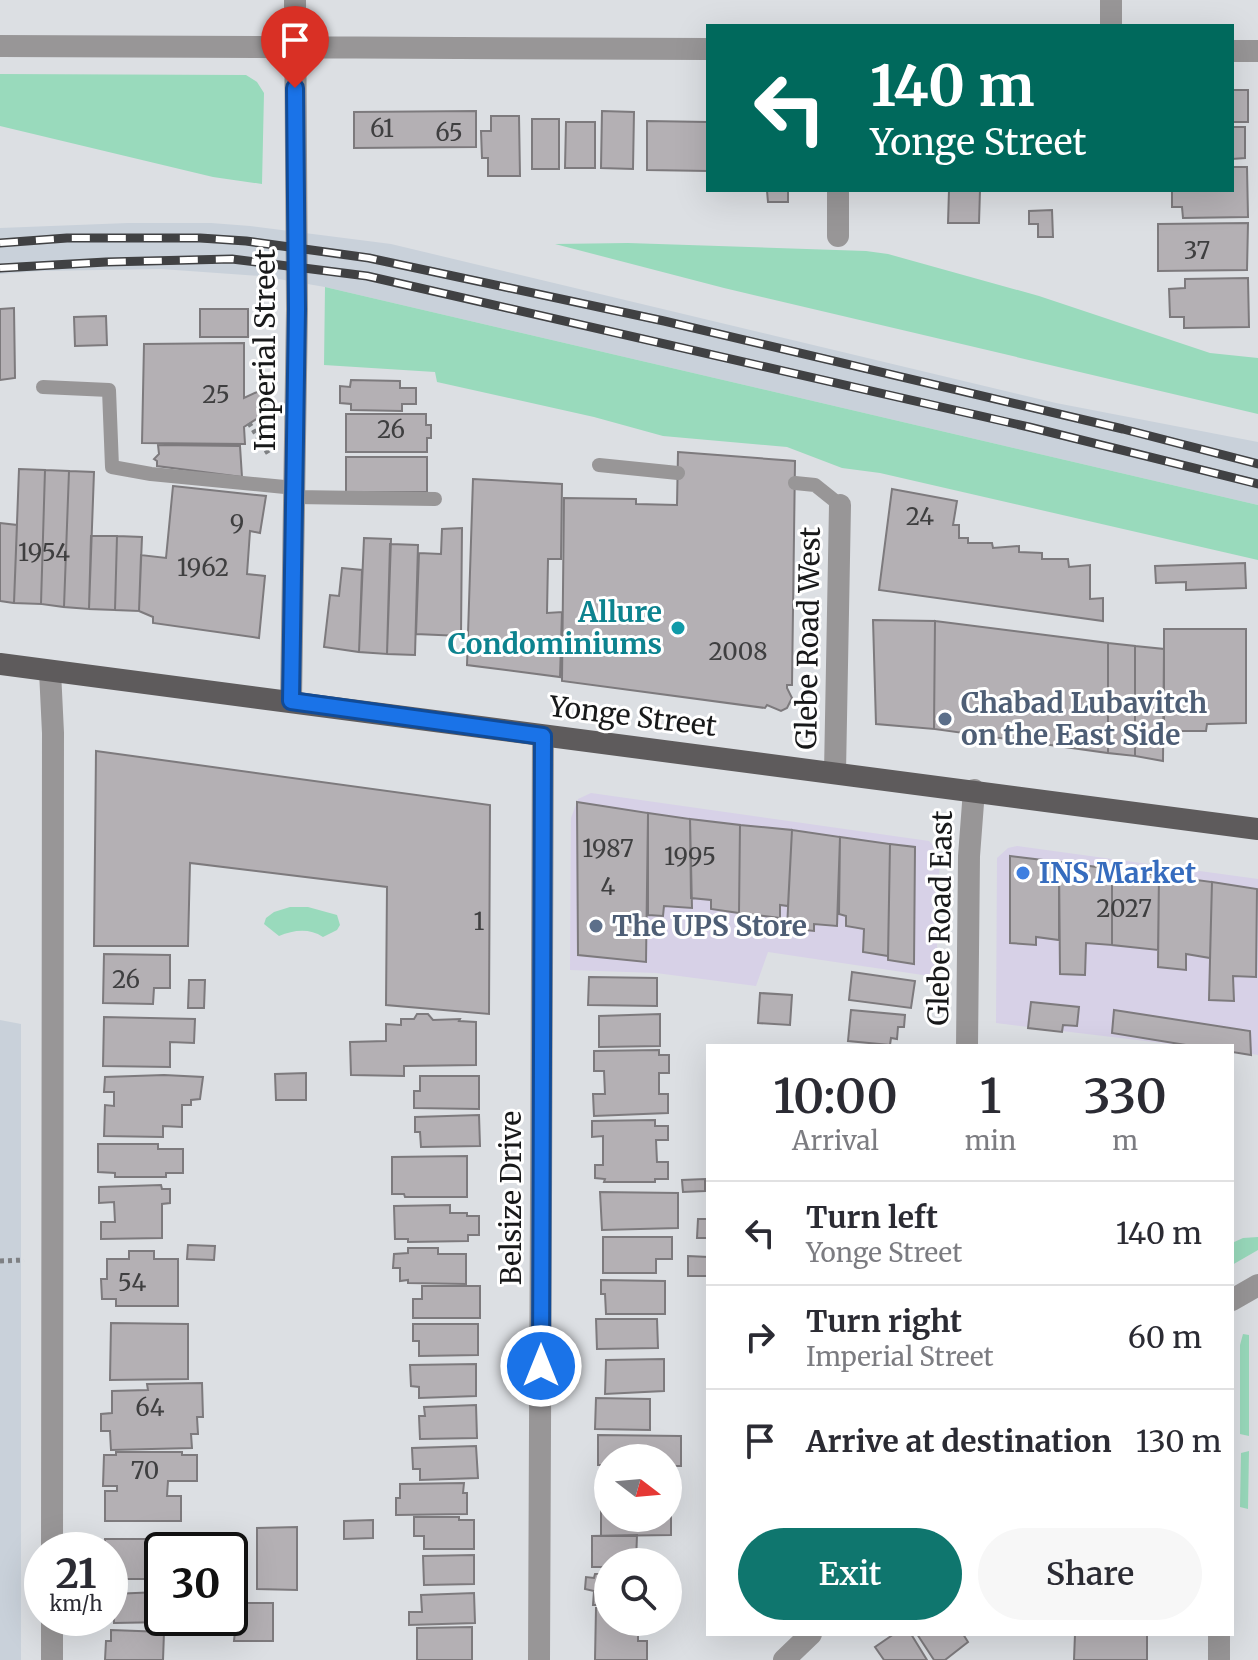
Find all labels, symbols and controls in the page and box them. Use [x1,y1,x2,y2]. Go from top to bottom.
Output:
pin [261,6,329,88]
icon: arrive [273,18,317,62]
text: 140 m [870,51,1035,121]
icon: left [738,56,842,160]
house number: 61 [370,113,394,144]
house number: 65 [435,117,463,148]
text: Yonge Street [870,120,1086,165]
house number: 37 [1184,235,1210,266]
street label: Imperial Street [247,249,283,451]
house number: 25 [202,379,230,410]
house number: 26 [377,414,405,445]
house number: 24 [906,501,934,532]
house number: 9 [230,508,244,539]
street label: Glebe Road West [788,526,828,750]
house number: 1954 [18,537,70,568]
house number: 1962 [177,552,229,583]
place label: Allure Condominiums [448,594,662,662]
marker: Allure Condominiums [669,619,687,637]
house number: 2008 [708,636,768,667]
place label: Chabad Lubavitch on the East Side [961,685,1207,753]
street label: Yonge Street [546,688,719,744]
marker: Chabad Lubavitch on the East Side [936,710,954,728]
street label: Glebe Road East [920,810,960,1026]
house number: 1987 [582,833,634,864]
house number: 1995 [664,841,716,872]
place label: INS Market [1039,855,1196,891]
marker: INS Market [1014,864,1032,882]
house number: 4 [601,871,616,902]
house number: 2027 [1096,893,1152,924]
house number: 1 [474,906,485,937]
place label: The UPS Store [612,908,807,944]
marker: The UPS Store [587,917,605,935]
house number: 26 [112,964,140,995]
text: 10:00 [773,1066,898,1126]
text: 1 [980,1066,1001,1126]
text: 330 [1083,1066,1167,1126]
street label: Belsize Drive [493,1111,529,1285]
text: Arrival [792,1124,879,1157]
text: min [965,1124,1016,1157]
text: m [1112,1124,1138,1157]
text: Turn left [806,1198,938,1236]
icon: left [738,1211,782,1255]
text: 140 m [1116,1214,1202,1252]
text: Yonge Street [806,1236,962,1269]
house number: 54 [118,1267,146,1298]
text: Turn right [806,1302,962,1340]
icon: right [738,1315,782,1359]
text: 60 m [1128,1318,1202,1356]
position arrow [499,1324,583,1408]
text: Imperial Street [806,1340,994,1373]
house number: 64 [135,1392,165,1423]
icon: arrive [738,1419,782,1463]
text: Arrive at destination [806,1422,1112,1460]
text: 130 m [1136,1422,1221,1460]
north arrow [594,1444,682,1532]
map controls [594,1444,682,1636]
house number: 70 [131,1455,159,1486]
button: Exit [738,1528,962,1620]
button: Share [978,1528,1202,1620]
speed limit sign: 30 [144,1532,248,1636]
button: search [594,1548,682,1636]
text: 21 [56,1549,96,1599]
text: km/h [50,1591,102,1616]

